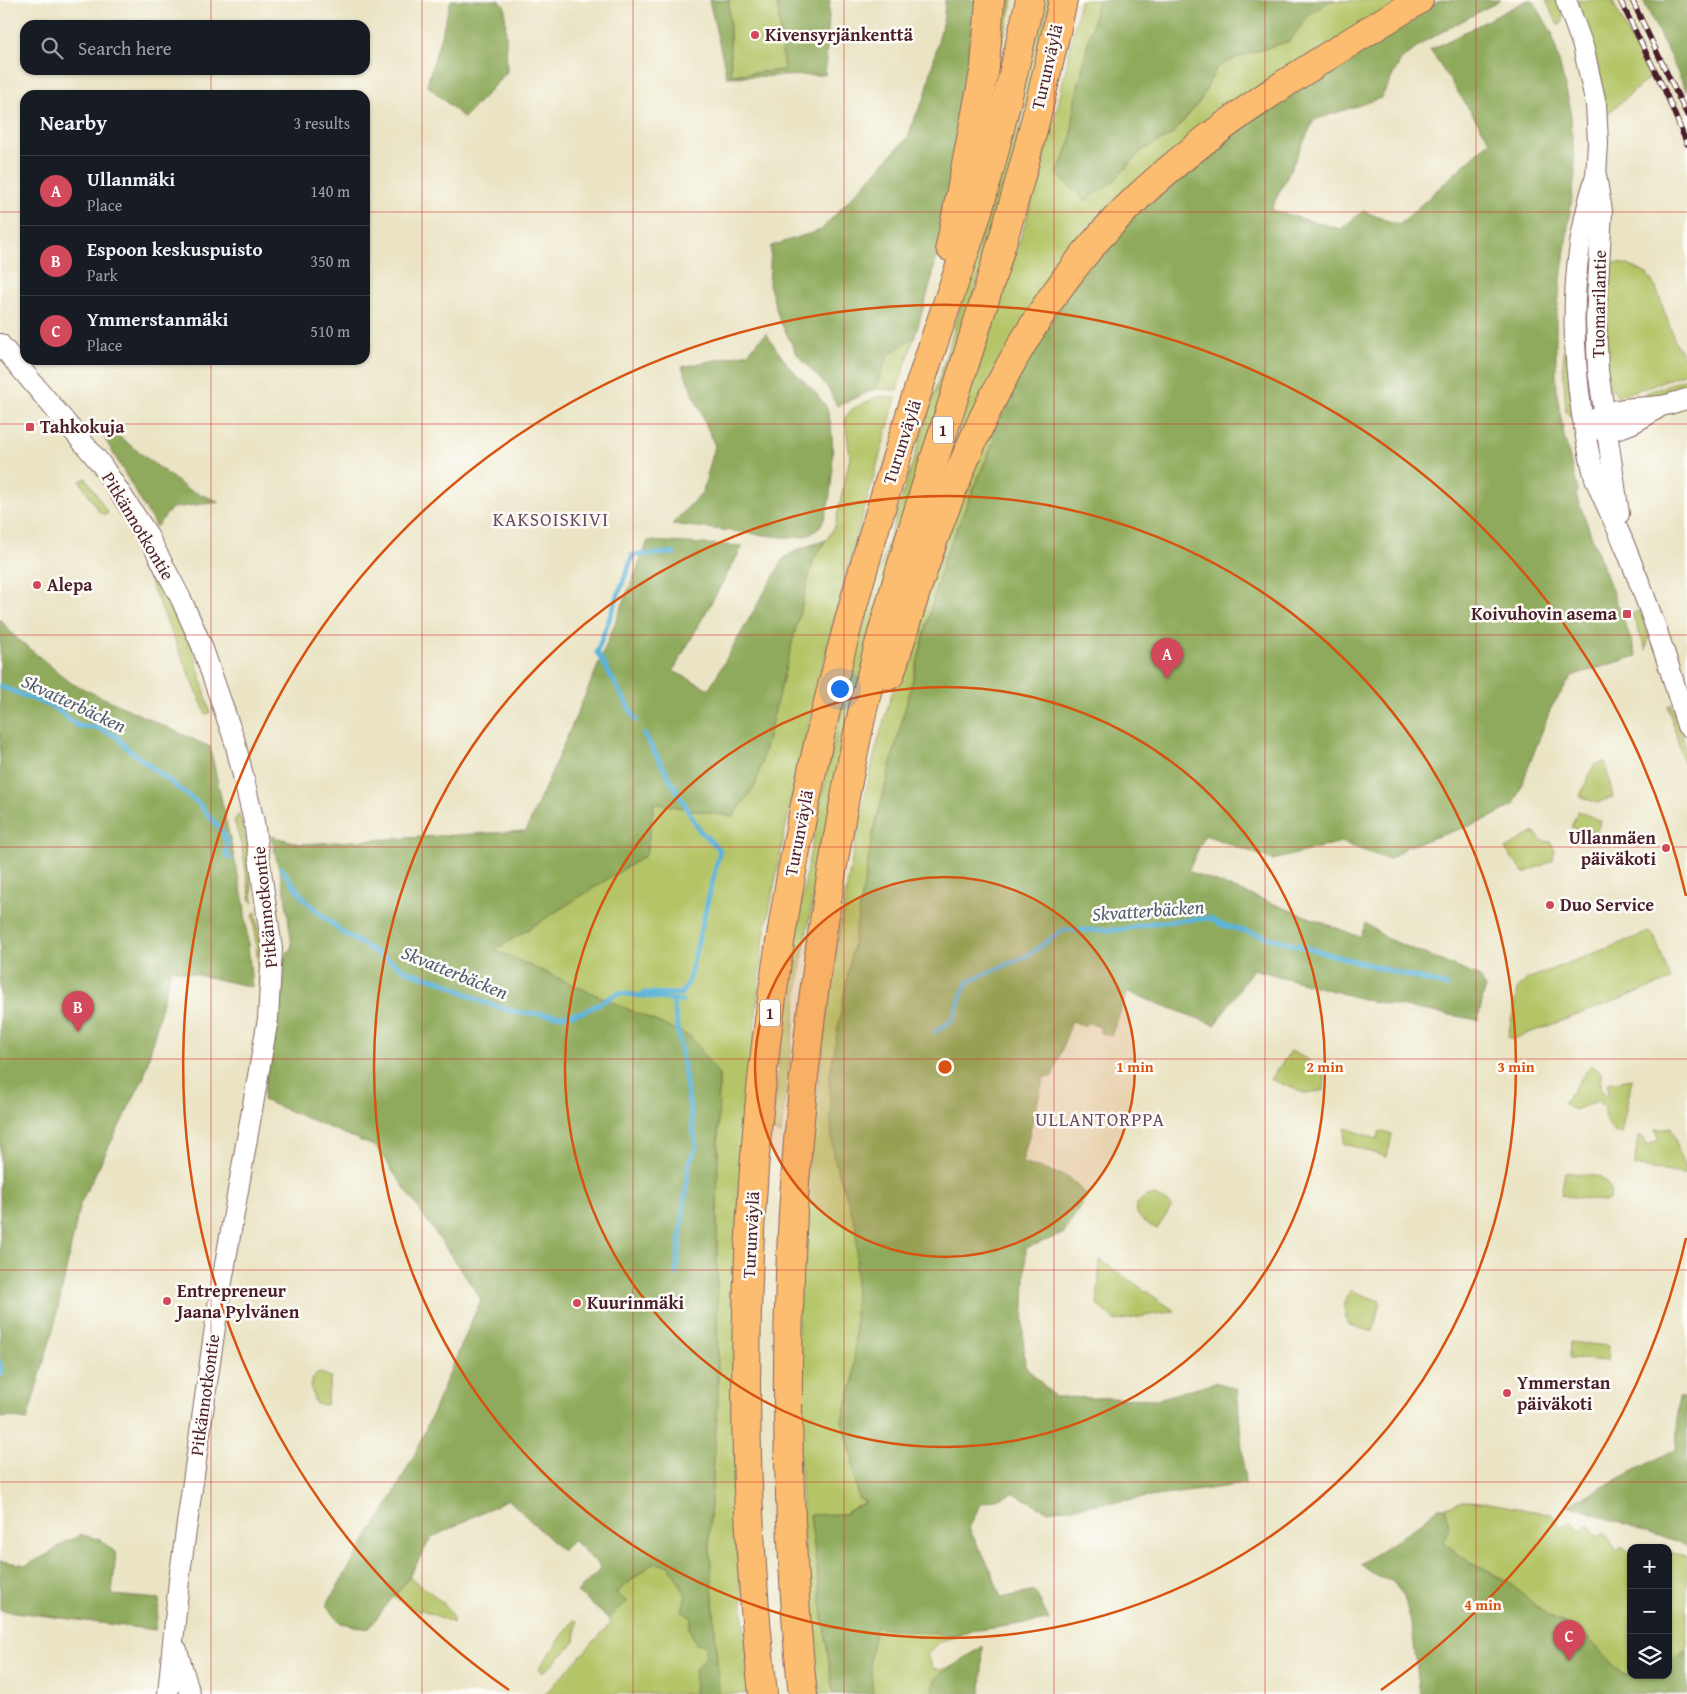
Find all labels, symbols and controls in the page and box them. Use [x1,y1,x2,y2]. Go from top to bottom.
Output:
search box [20,20,370,75]
place label: Kivensyrjänkenttä [765,21,914,48]
street label: Turunväylä [1024,21,1070,112]
marker: Kivensyrjänkenttä [749,29,761,41]
icon: search [38,34,66,62]
text: Search here [78,34,172,62]
text: Nearby [40,107,107,138]
text: 3 results [293,111,350,135]
text: Ullanmäki [87,165,175,193]
text: A [51,179,61,203]
text: 140 m [310,179,350,203]
text: Place [87,193,122,217]
text: Espoon keskuspuisto [87,235,263,263]
text: B [51,249,61,273]
text: 350 m [310,249,350,273]
street label: Tuomarilantie [1584,250,1613,358]
text: Park [87,263,118,287]
text: Ymmerstanmäki [87,305,228,333]
text: C [51,319,61,343]
text: 510 m [310,319,350,343]
text: Place [87,333,122,357]
street label: Turunväylä [875,396,928,487]
place label: Tahkokuja [40,413,125,440]
road number: 1 [933,416,953,444]
marker: Tahkokuja [24,421,36,433]
street label: Pitkännotkontie [95,466,182,585]
district label: KAKSOISKIVI [493,505,609,533]
place label: Alepa [47,571,93,598]
marker: Alepa [31,579,43,591]
place label: Koivuhovin asema [1471,600,1618,627]
marker: Koivuhovin asema [1621,608,1633,620]
pin: A [1151,638,1183,679]
water label: Skvatterbäcken [17,667,131,740]
your location [827,676,853,702]
street label: Turunväylä [777,787,820,878]
place label: Ullanmäen päiväkoti [1569,824,1656,872]
marker: Ullanmäen päiväkoti [1660,842,1672,854]
street label: Pitkännotkontie [245,845,284,969]
place label: Duo Service [1560,891,1654,918]
water label: Skvatterbäcken [1091,892,1205,928]
marker: Duo Service [1544,899,1556,911]
water label: Skvatterbäcken [398,938,513,1006]
pin: B [62,991,94,1032]
road number: 1 [760,1000,780,1026]
text: 1 min [1116,1056,1154,1077]
text: 2 min [1306,1056,1344,1077]
text: 3 min [1497,1056,1535,1077]
centre of rings [936,1058,954,1076]
district label: ULLANTORPPA [1035,1105,1165,1133]
street label: Turunväylä [735,1190,766,1279]
place label: Entrepreneur Jaana Pylvänen [174,1277,300,1325]
place label: Kuurinmäki [587,1289,684,1316]
marker: Entrepreneur Jaana Pylvänen [161,1295,173,1307]
marker: Kuurinmäki [571,1297,583,1309]
street label: Pitkännotkontie [183,1332,226,1457]
place label: Ymmerstan päiväkoti [1517,1369,1611,1417]
marker: Ymmerstan päiväkoti [1501,1387,1513,1399]
map controls [1627,1544,1672,1679]
button: + [1627,1544,1672,1589]
button: − [1627,1589,1672,1634]
text: 4 min [1464,1594,1502,1615]
pin: C [1553,1620,1585,1661]
button: layers [1627,1634,1672,1679]

